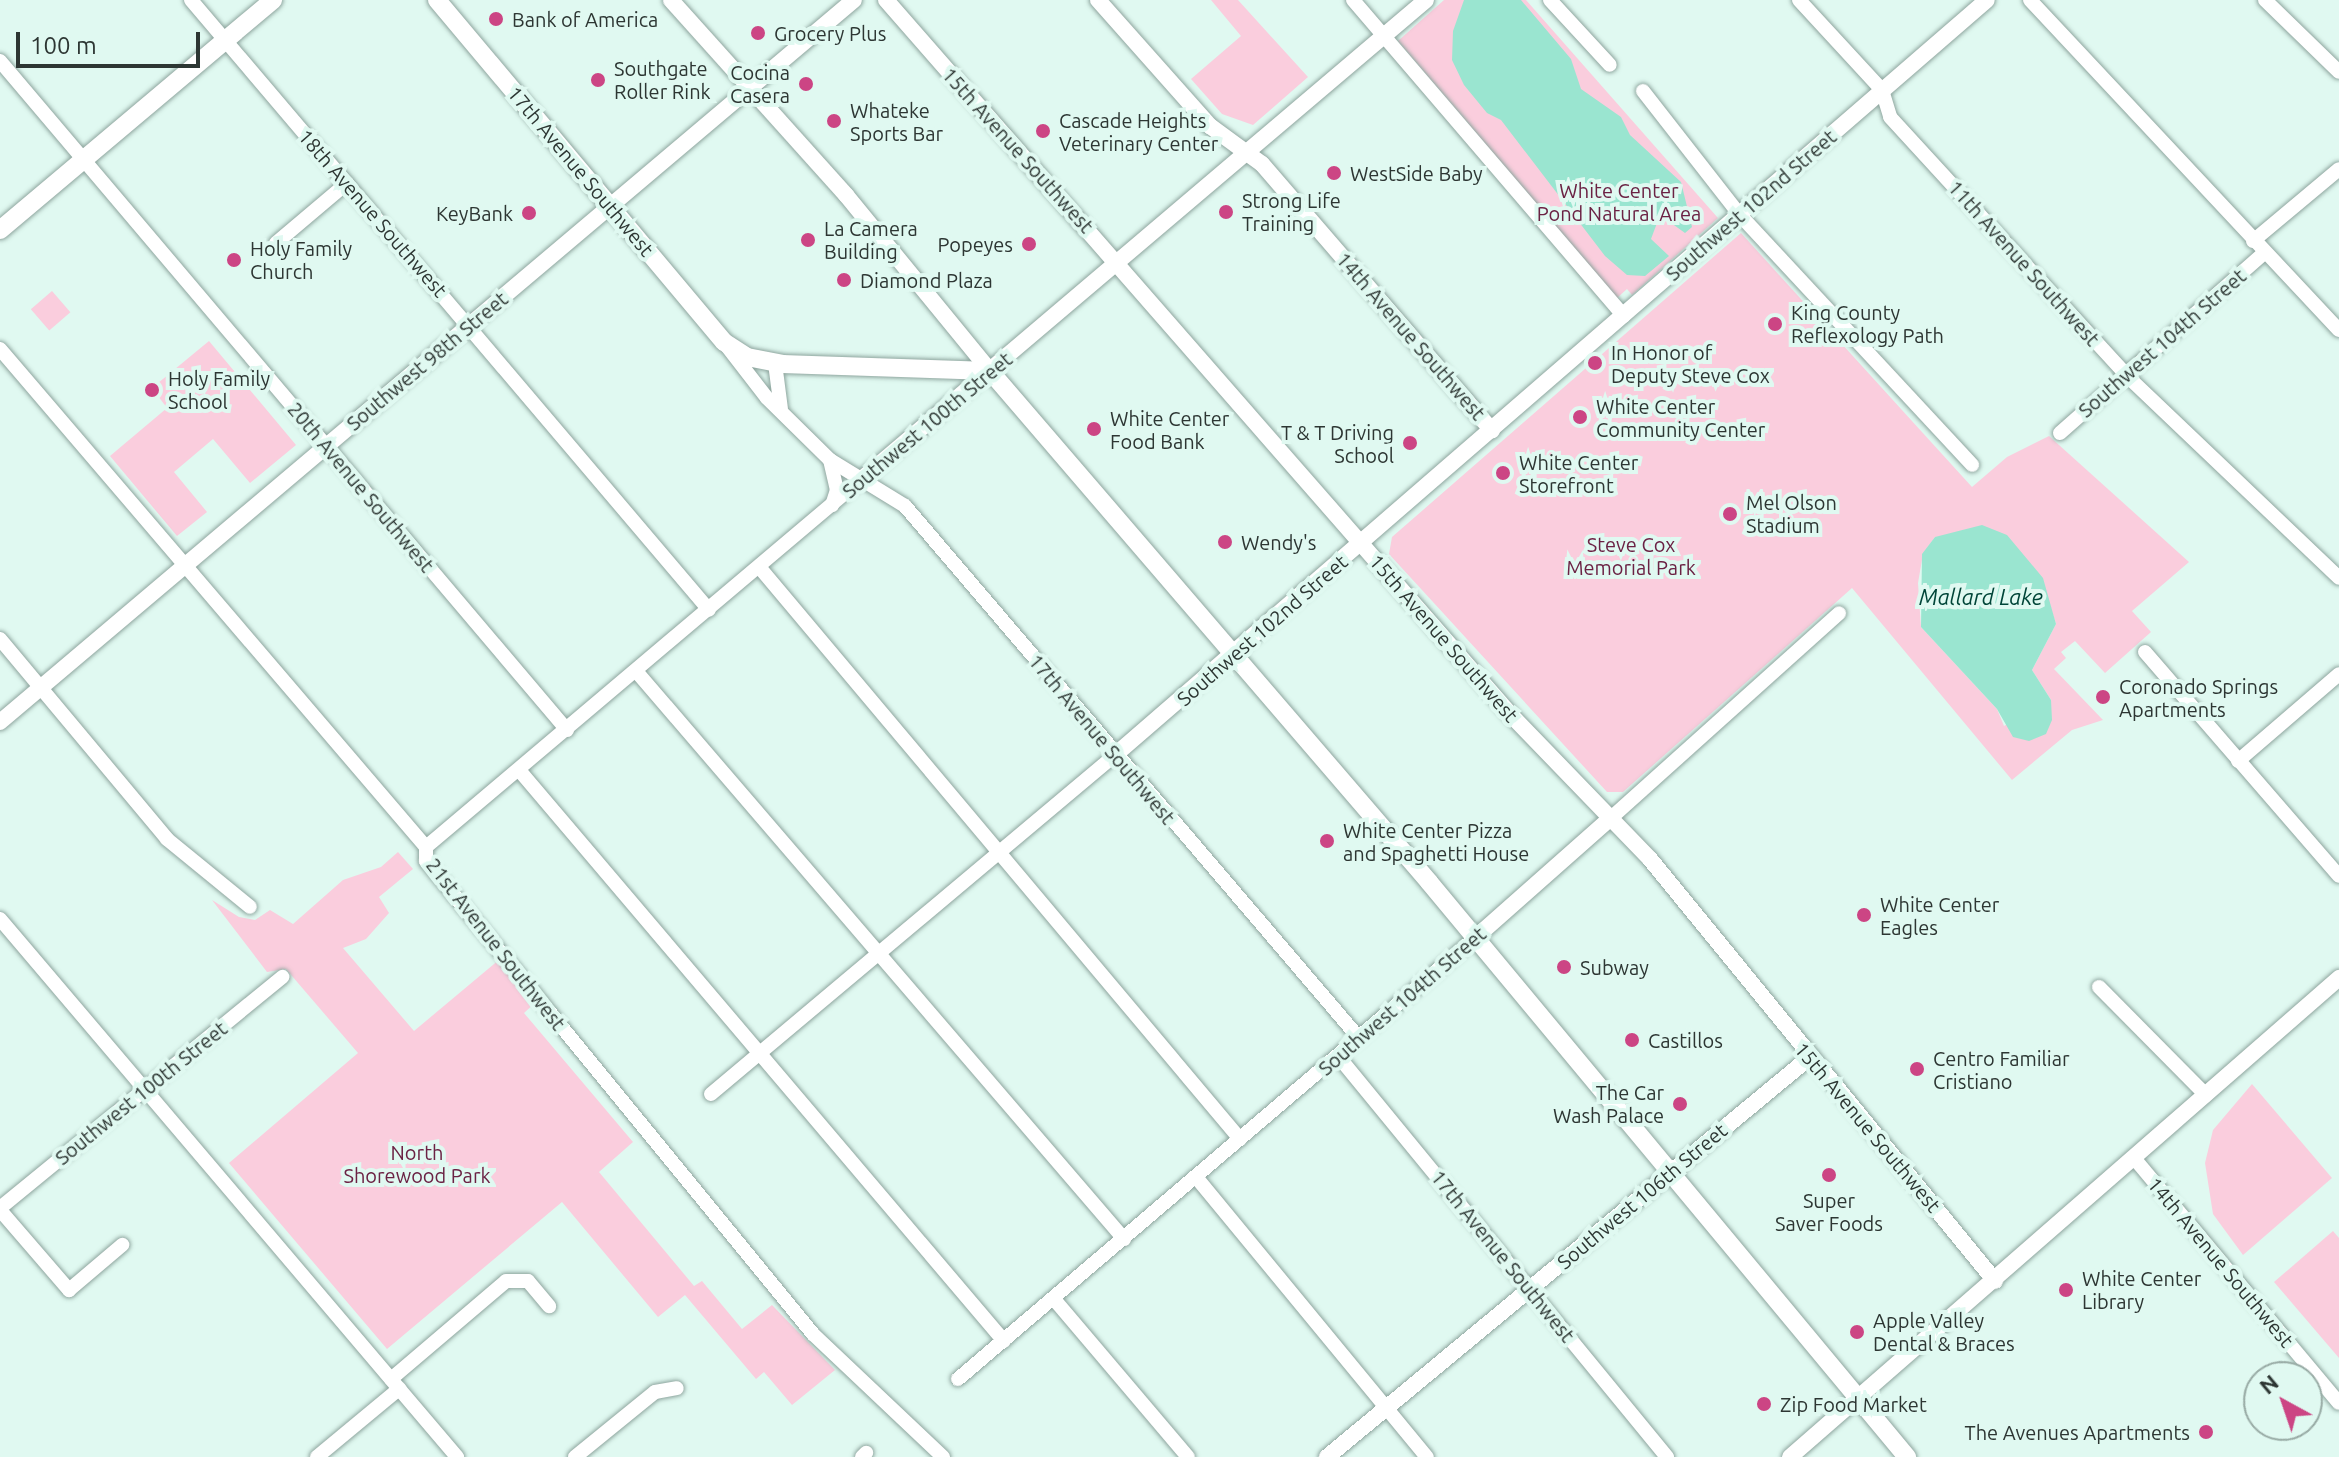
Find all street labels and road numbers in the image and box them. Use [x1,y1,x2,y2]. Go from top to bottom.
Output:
street label: 15th Avenue Southwest [937,62,1099,238]
street label: 17th Avenue Southwest [503,81,659,261]
street label: 18th Avenue Southwest [294,124,452,302]
street label: Southwest 102nd Street [1661,124,1841,286]
street label: 11th Avenue Southwest [1943,175,2105,351]
street label: 14th Avenue Southwest [1332,247,1490,425]
street label: Southwest 104th Street [2073,264,2251,422]
street label: Southwest 98th Street [342,287,512,435]
street label: Southwest 100th Street [837,347,1017,503]
street label: 20th Avenue Southwest [283,397,439,577]
street label: Southwest 102nd Street [1172,549,1352,711]
street label: 15th Avenue Southwest [1365,549,1523,727]
street label: 17th Avenue Southwest [1024,649,1180,829]
street label: 21st Avenue Southwest [421,853,571,1035]
street label: Southwest 104th Street [1313,922,1491,1080]
street label: Southwest 100th Street [50,1016,232,1170]
street label: 15th Avenue Southwest [1790,1037,1946,1217]
street label: Southwest 106th Street [1552,1118,1732,1274]
street label: 17th Avenue Southwest [1426,1165,1580,1347]
street label: 14th Avenue Southwest [2143,1172,2299,1352]

